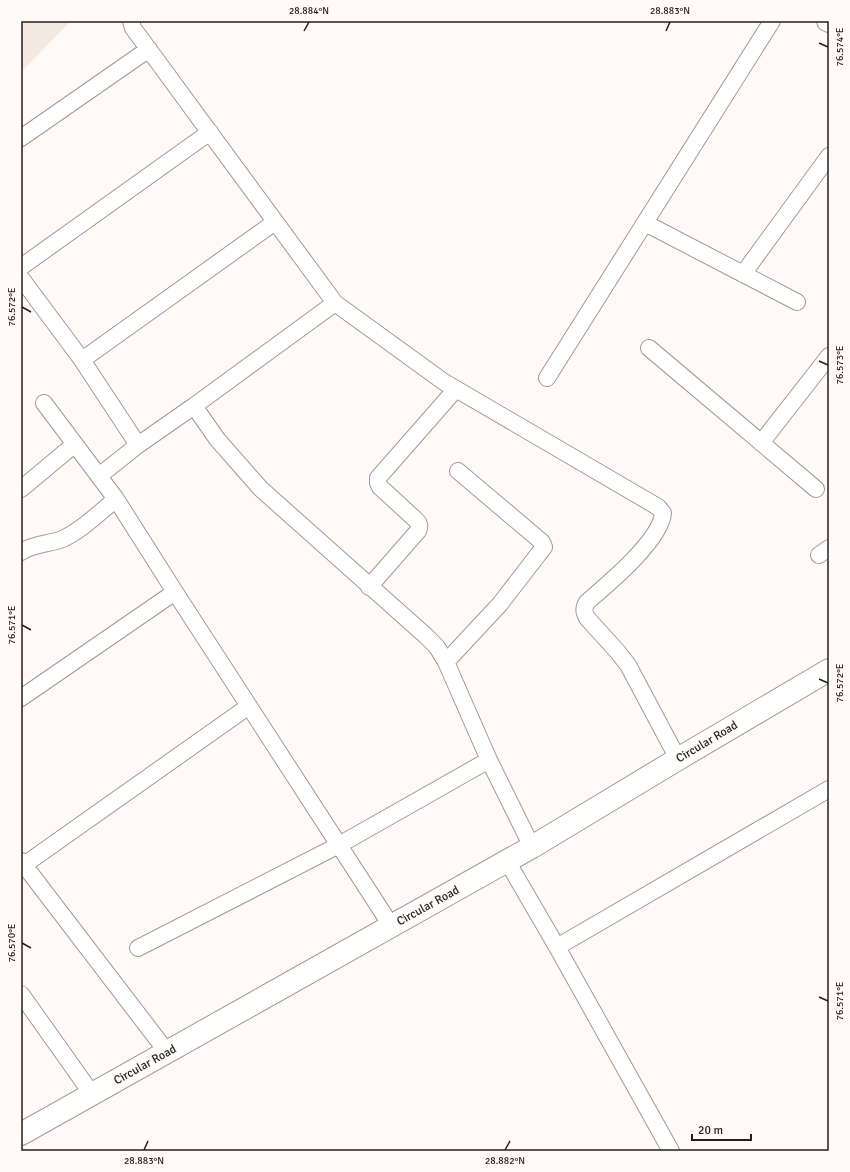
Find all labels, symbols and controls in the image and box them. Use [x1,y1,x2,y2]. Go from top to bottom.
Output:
text: 28.884°N [289,5,329,17]
text: 28.883°N [650,5,690,17]
text: 76.574°E [834,27,846,67]
text: 76.572°E [6,287,18,327]
text: 76.573°E [834,345,846,385]
text: 76.571°E [6,605,18,645]
text: 76.572°E [834,663,846,703]
street label: Circular Road [673,718,741,766]
street label: Circular Road [394,883,462,929]
text: 76.570°E [6,923,18,963]
text: 76.571°E [834,981,846,1021]
street label: Circular Road [111,1042,179,1088]
scale bar [692,1116,751,1142]
text: 20 m [698,1123,723,1138]
text: 28.883°N [124,1155,164,1167]
text: 28.882°N [485,1155,525,1167]

